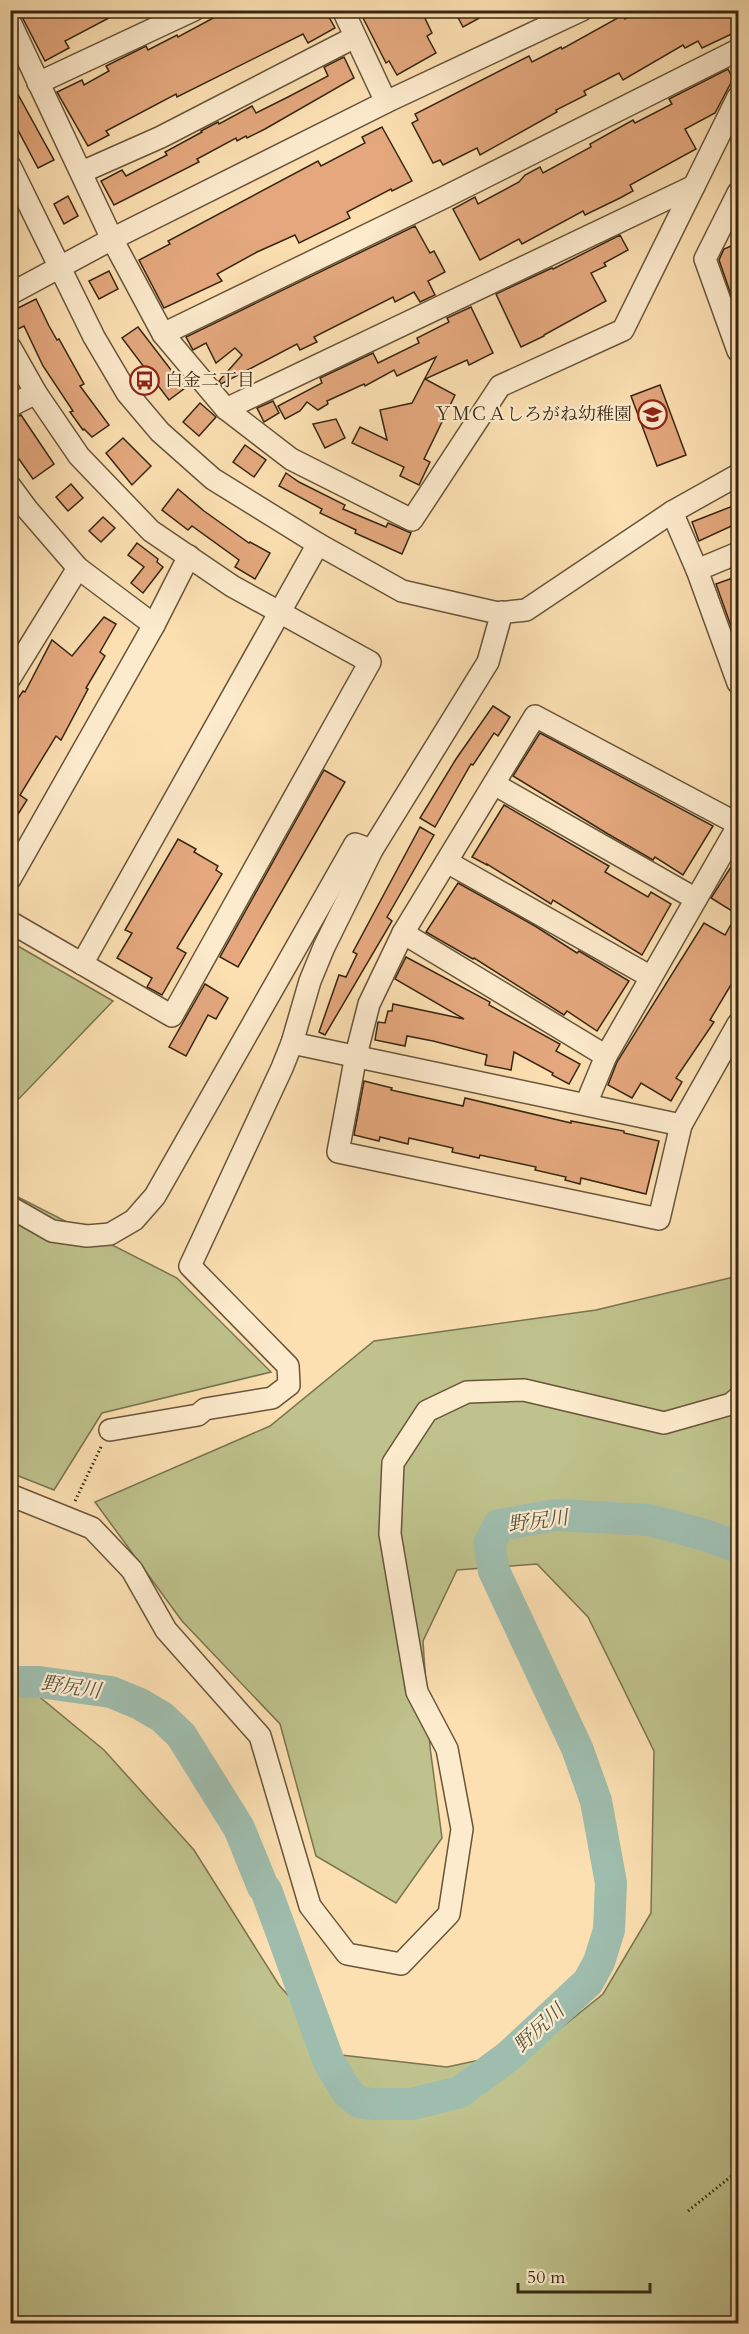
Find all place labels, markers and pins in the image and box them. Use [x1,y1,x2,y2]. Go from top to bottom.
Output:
bus stop icon: 白金二丁目 [128,364,160,396]
place label: 白金二丁目 [165,368,255,393]
school or university icon: ＹＭＣＡしろがね幼稚園 [637,398,669,430]
place label: ＹＭＣＡしろがね幼稚園 [434,402,632,427]

